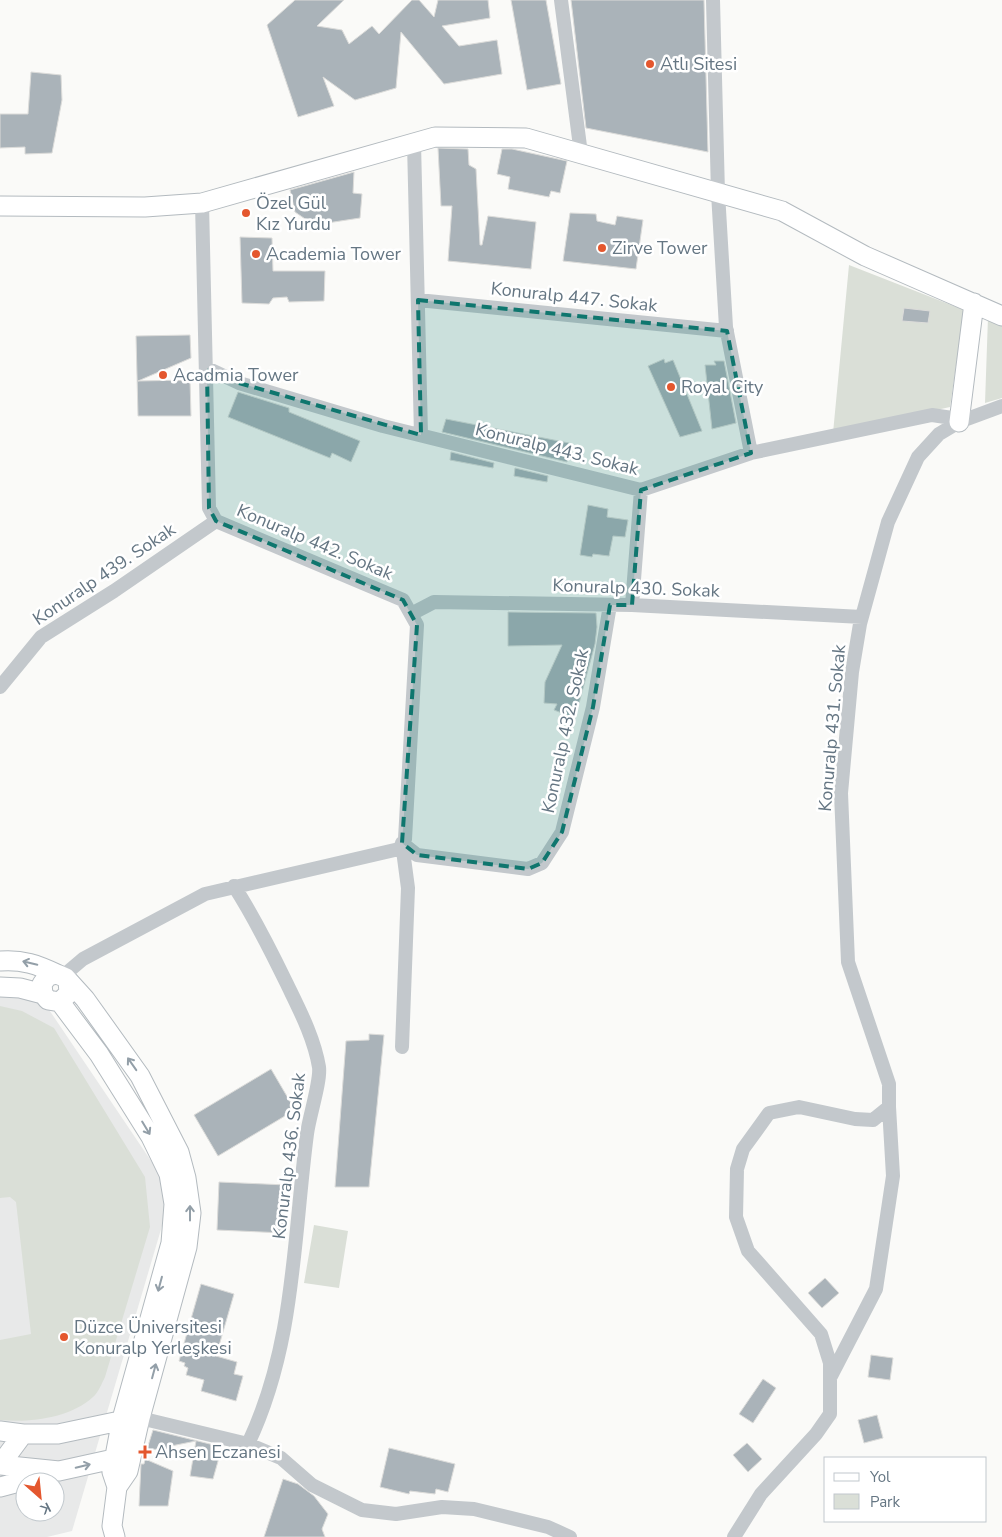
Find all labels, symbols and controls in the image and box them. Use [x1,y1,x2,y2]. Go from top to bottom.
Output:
place label: Atlı Sitesi [660,52,737,76]
marker: Atlı Sitesi [644,58,656,70]
place label: Özel Gül Kız Yurdu [256,191,331,236]
marker: Özel Gül Kız Yurdu [240,207,252,219]
place label: Zirve Tower [612,236,708,260]
place label: Academia Tower [266,242,402,266]
marker: Zirve Tower [596,242,608,254]
marker: Academia Tower [250,248,262,260]
street label: Konuralp 447. Sokak [490,276,659,318]
place label: Acadmia Tower [173,363,299,387]
marker: Acadmia Tower [157,369,169,381]
place label: Royal City [681,375,764,399]
marker: Royal City [665,381,677,393]
street label: Konuralp 443. Sokak [473,417,642,481]
street label: Konuralp 442. Sokak [233,498,398,586]
street label: Konuralp 439. Sokak [28,517,181,631]
street label: Konuralp 430. Sokak [552,573,721,603]
street label: Konuralp 431. Sokak [813,643,851,812]
street label: Konuralp 432. Sokak [536,646,594,815]
one-way arrow [22,958,38,967]
one-way arrow [127,1057,137,1071]
street label: Konuralp 436. Sokak [267,1070,311,1241]
one-way arrow [142,1121,152,1135]
one-way arrow [185,1206,195,1222]
one-way arrow [155,1275,164,1291]
place label: Düzce Üniversitesi Konuralp Yerleşkesi [74,1315,232,1360]
marker: Düzce Üniversitesi Konuralp Yerleşkesi [58,1331,70,1343]
one-way arrow [150,1364,159,1380]
place label: Ahsen Eczanesi [155,1440,281,1464]
marker: Ahsen Eczanesi [139,1446,151,1458]
legend [824,1457,987,1522]
one-way arrow [74,1461,90,1470]
text: Yol [869,1467,891,1487]
north arrow [15,1472,65,1522]
text: Park [870,1492,900,1512]
text: K [37,1498,54,1519]

